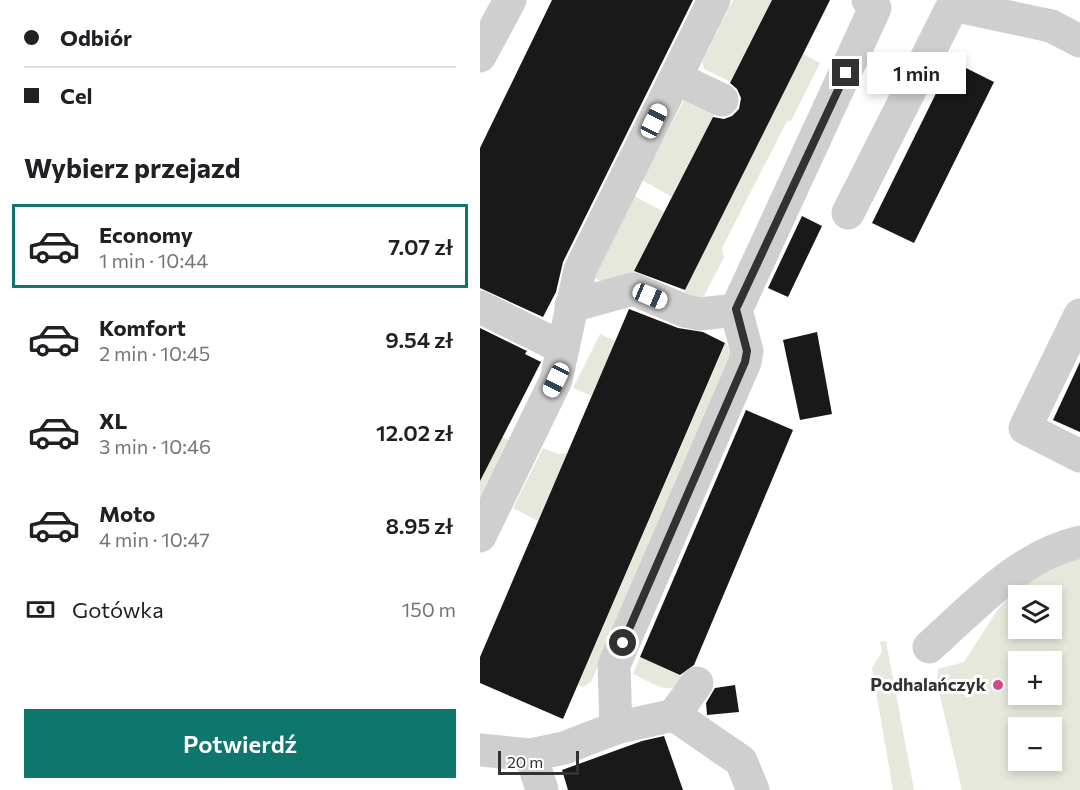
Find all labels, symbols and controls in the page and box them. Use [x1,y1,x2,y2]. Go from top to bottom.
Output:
text: Odbiór [60,24,132,51]
callout: 1 min [867,52,966,94]
route end [832,59,859,86]
text: 1 min [893,61,940,85]
text: Cel [60,82,93,109]
car [638,101,670,141]
text: Wybierz przejazd [24,151,241,184]
icon: car [27,219,81,273]
text: Economy [99,221,193,248]
text: 7.07 zł [388,233,453,260]
text: 1 min · 10:44 [99,248,208,272]
car [630,281,670,311]
icon: car [27,312,81,366]
text: Komfort [99,314,186,341]
text: 9.54 zł [385,326,453,353]
text: 2 min · 10:45 [99,341,210,365]
car [540,360,572,400]
icon: car [27,405,81,459]
text: XL [99,407,127,434]
text: 12.02 zł [376,419,453,446]
text: 3 min · 10:46 [99,434,211,458]
icon: car [27,498,81,552]
text: Moto [99,500,155,527]
text: 8.95 zł [385,512,453,539]
text: 4 min · 10:47 [99,527,210,551]
map controls [1008,585,1062,771]
button: layers [1008,585,1062,639]
icon: cash [24,593,57,626]
text: Gotówka [72,596,164,623]
text: 150 m [402,597,456,621]
route start [609,629,636,656]
button: + [1008,651,1062,705]
place label: Podhalańczyk [870,673,987,695]
marker: Podhalańczyk [991,678,1005,692]
button: Potwierdź [24,709,456,778]
button: − [1008,717,1062,771]
scale bar [498,748,579,776]
text: 20 m [507,752,543,771]

